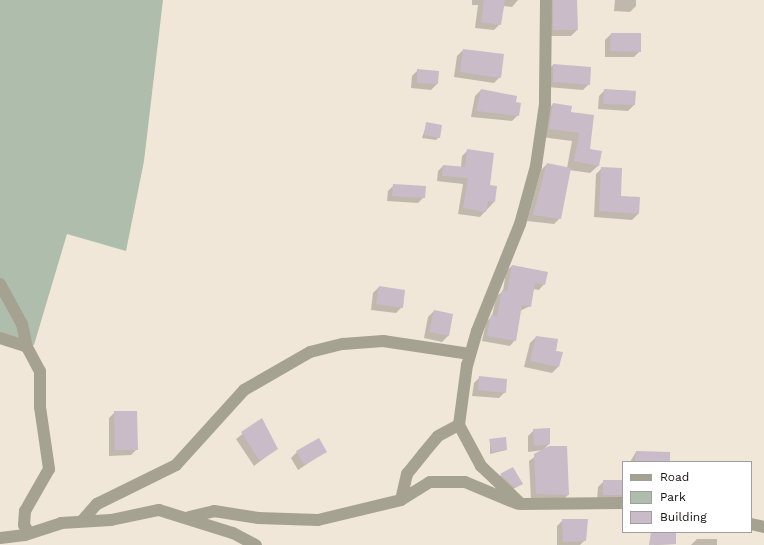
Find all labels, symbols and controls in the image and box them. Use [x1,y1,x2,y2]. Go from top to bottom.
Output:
legend [622,461,752,533]
text: Road [660,470,689,484]
text: Park [660,490,686,504]
text: Building [660,510,707,524]

